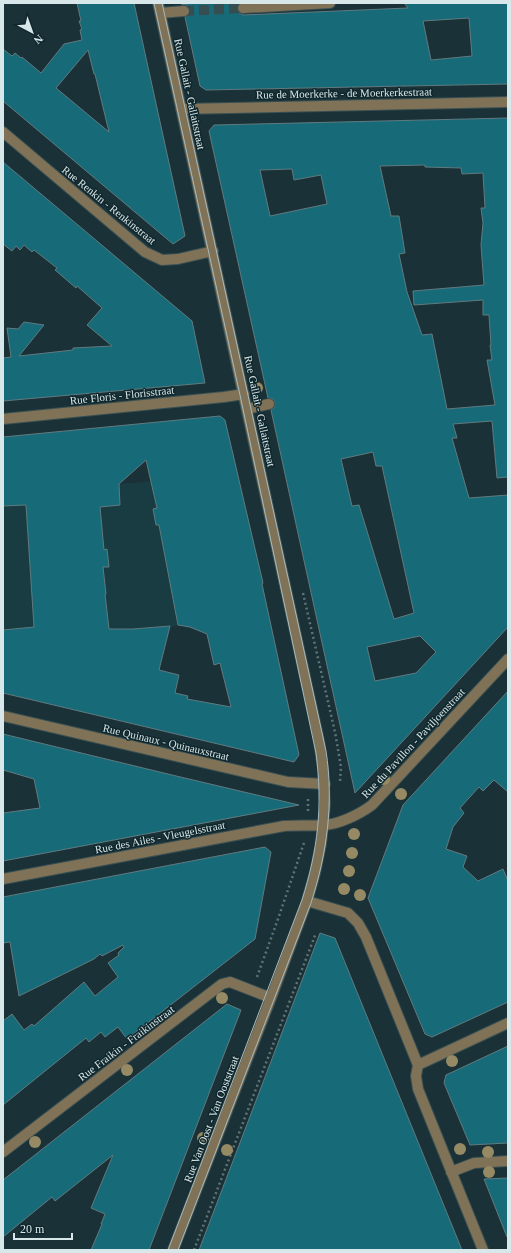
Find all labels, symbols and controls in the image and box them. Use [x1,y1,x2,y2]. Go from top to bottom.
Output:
north arrow [12,12,52,52]
text: N [32,32,45,47]
street label: Rue Gallait - Gallaitstraat [172,37,208,151]
street label: Rue de Moerkerke - de Moerkerkestraat [256,85,432,101]
street label: Rue Renkin - Renkinstraat [60,164,158,246]
street label: Rue Gallait - Gallaitstraat [242,354,278,468]
street label: Rue Floris - Florisstraat [69,384,175,406]
street label: Rue du Pavillon - Paviljoenstraat [359,686,467,800]
street label: Rue Quinaux - Quinauxstraat [102,722,230,762]
street label: Rue des Ailes - Vleugelsstraat [94,818,226,856]
street label: Rue Fraikin - Fraikinstraat [76,1003,176,1083]
street label: Rue Van Oost - Van Ooststraat [181,1054,241,1184]
scale bar [14,1215,72,1241]
text: 20 m [20,1222,45,1236]

